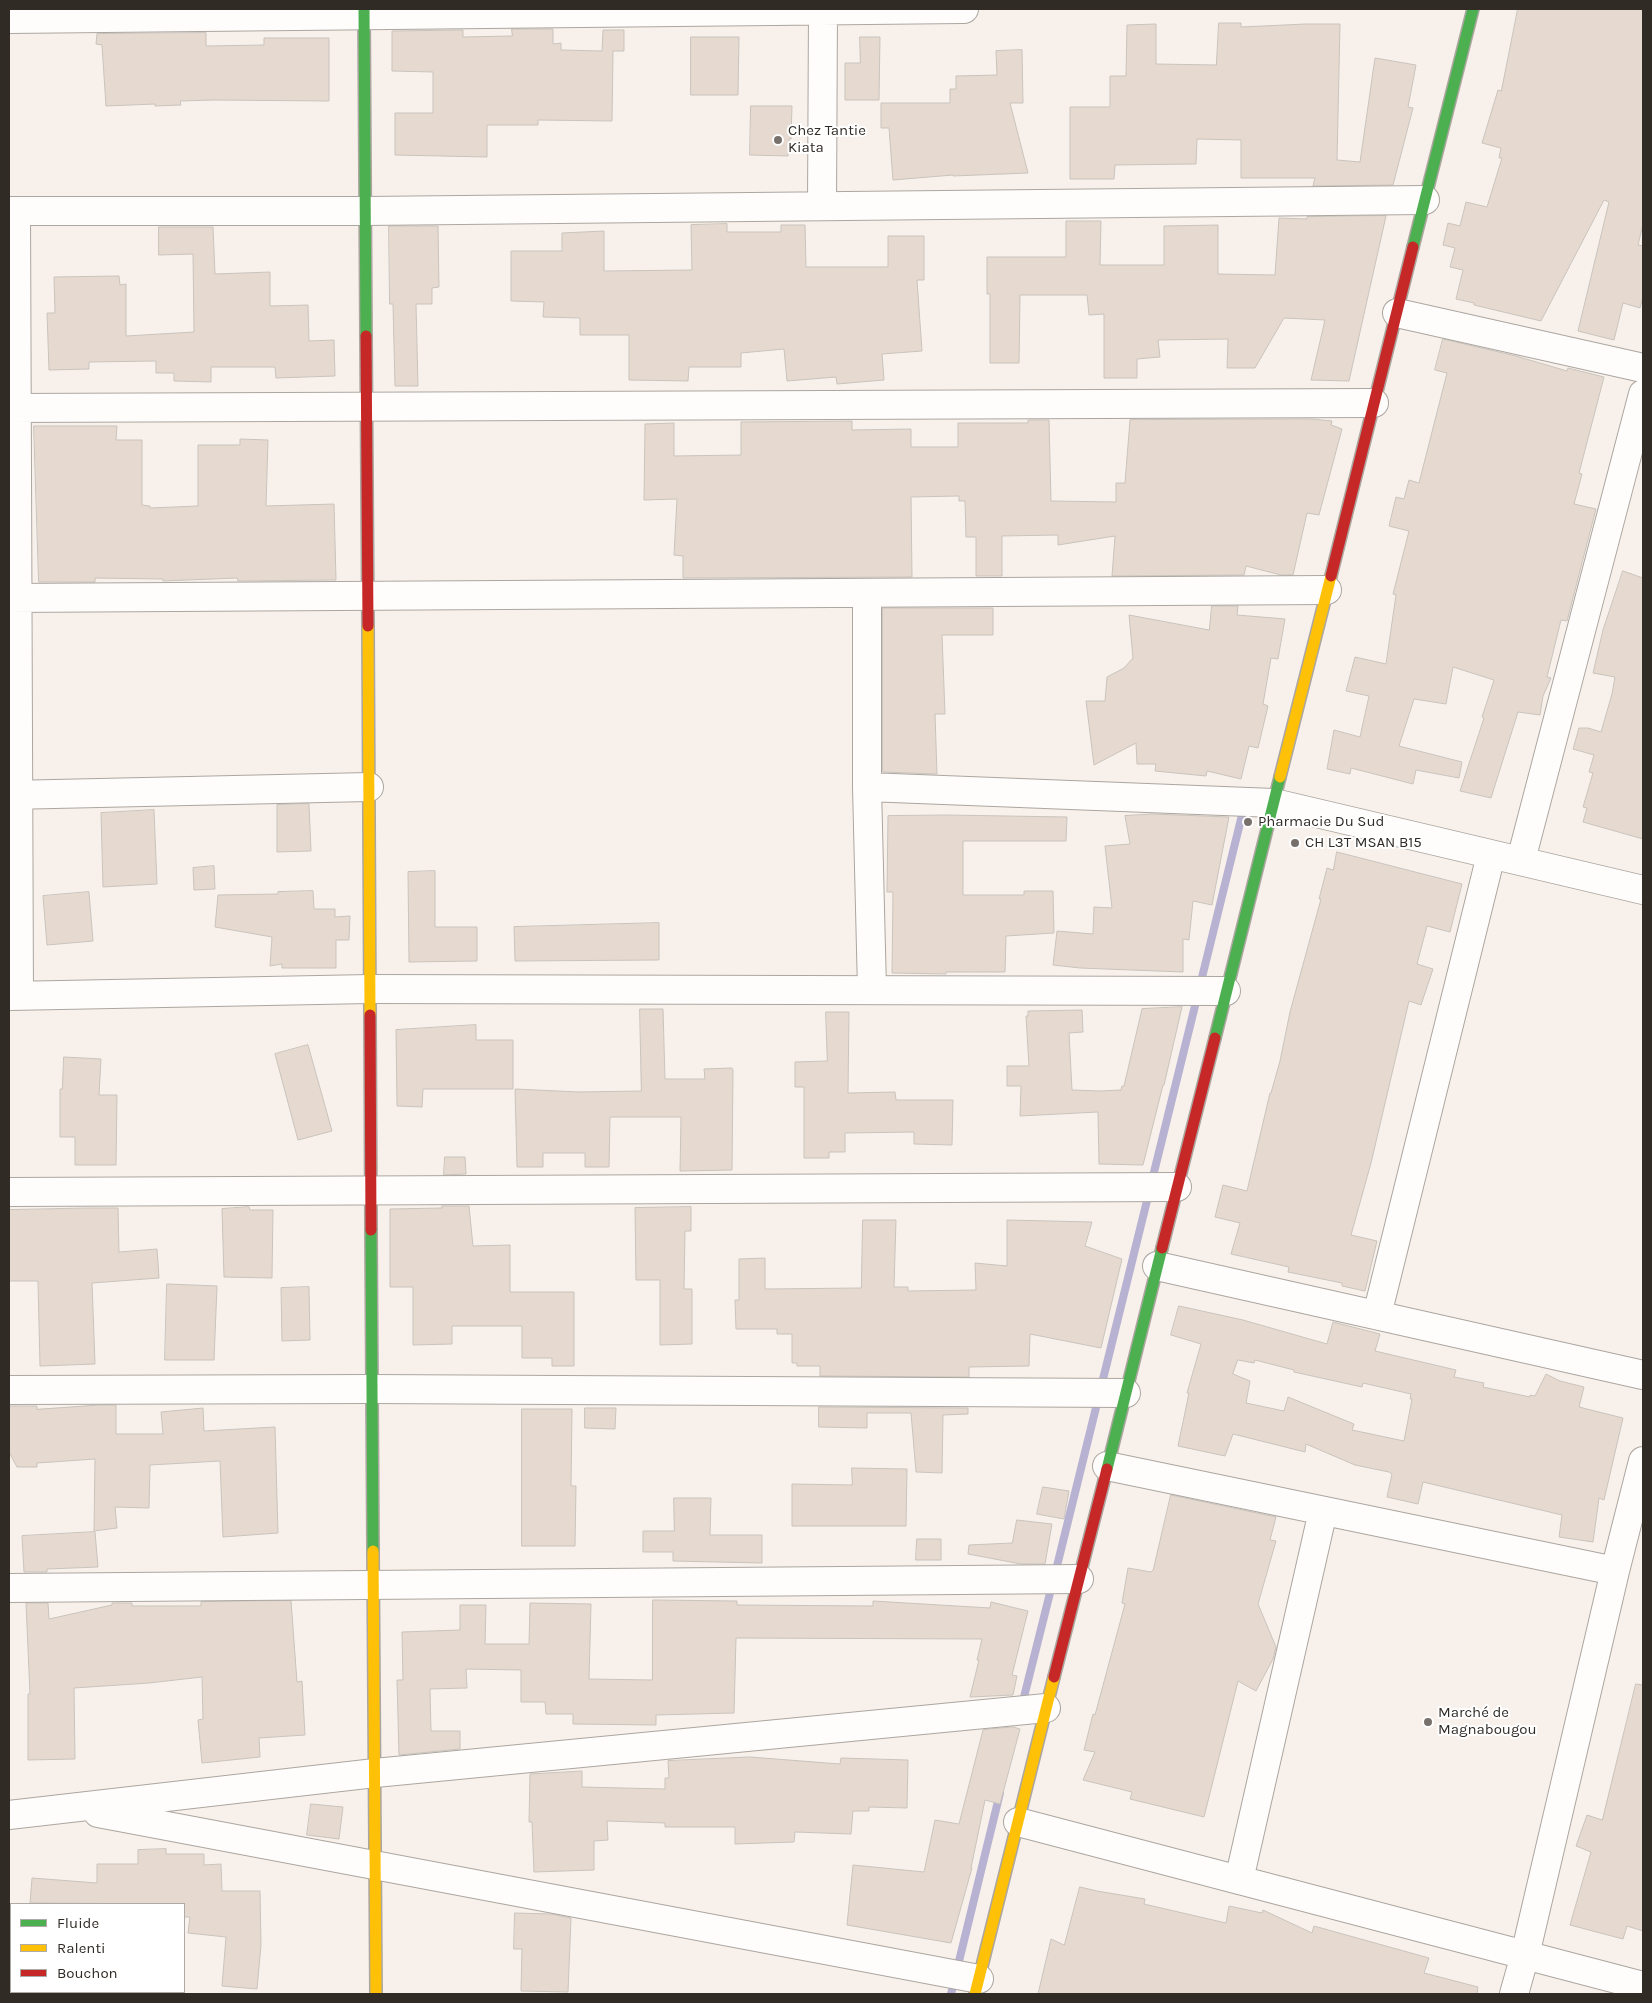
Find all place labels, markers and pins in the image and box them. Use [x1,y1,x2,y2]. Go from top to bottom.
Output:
place label: Chez Tantie Kiata [788,122,866,157]
marker: Chez Tantie Kiata [772,134,784,146]
place label: Pharmacie Du Sud [1258,813,1384,831]
marker: Pharmacie Du Sud [1242,816,1254,828]
place label: CH L3T MSAN B15 [1305,834,1422,852]
marker: CH L3T MSAN B15 [1289,837,1301,849]
place label: Marché de Magnabougou [1438,1704,1537,1739]
marker: Marché de Magnabougou [1422,1716,1434,1728]

